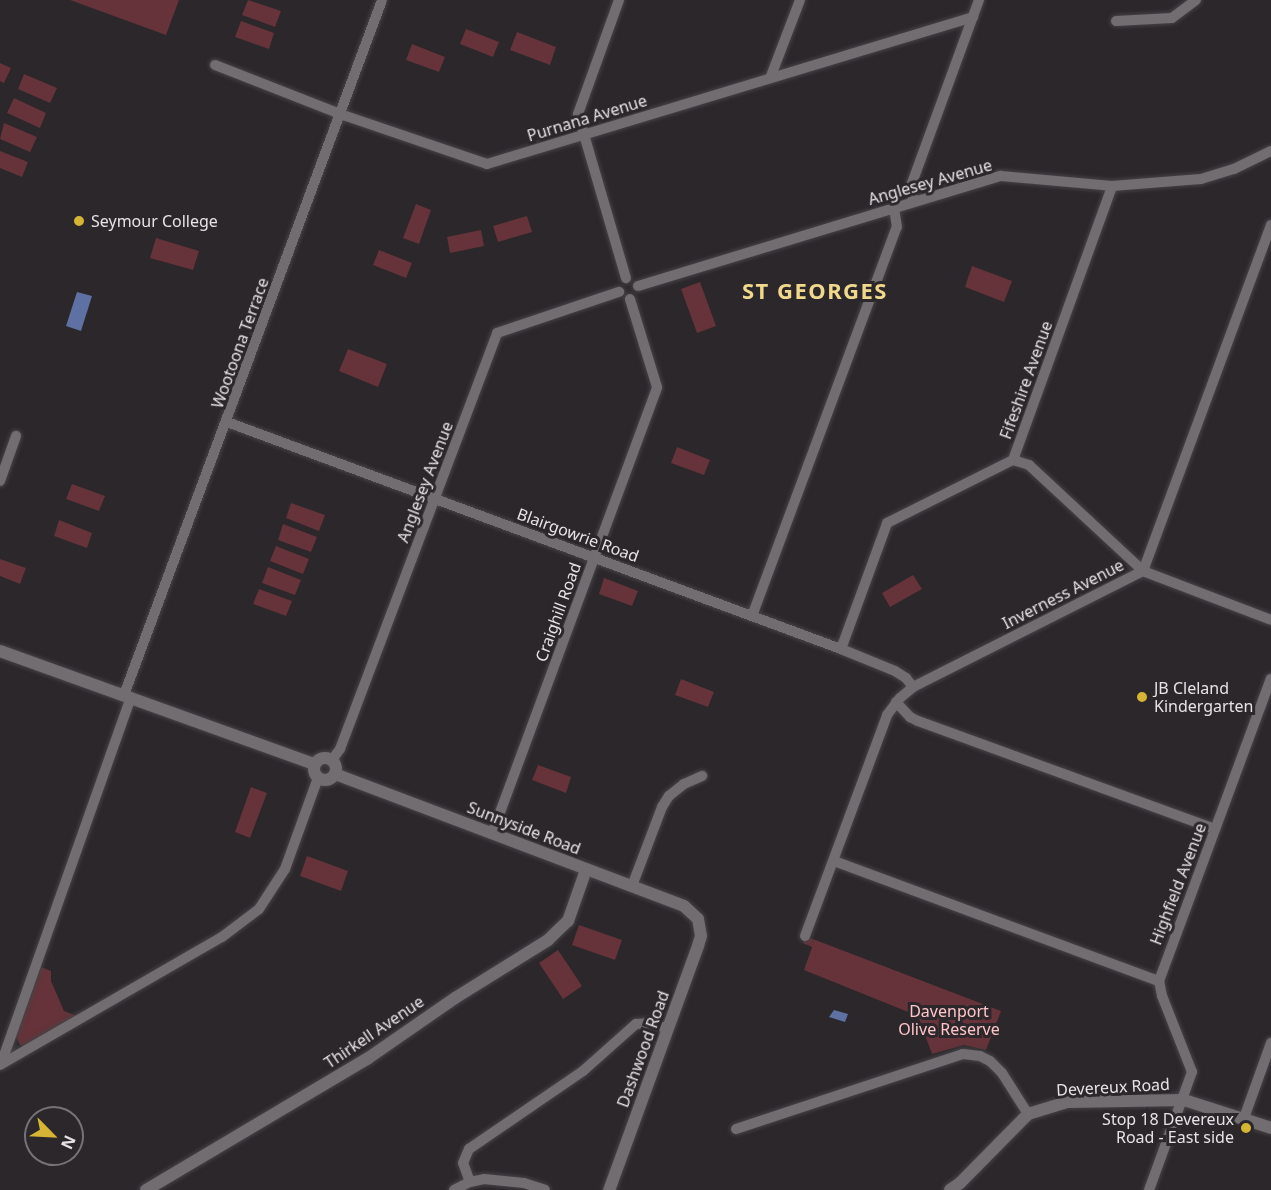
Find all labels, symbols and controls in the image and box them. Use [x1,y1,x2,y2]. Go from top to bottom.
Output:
street label: Purnana Avenue [525,91,649,145]
street label: Anglesey Avenue [866,155,994,209]
place label: Seymour College [91,211,218,231]
marker: Seymour College [72,214,86,228]
street label: Wootoona Terrace [207,275,273,411]
district label: ST GEORGES [742,278,888,304]
street label: Fifeshire Avenue [996,318,1056,442]
street label: Anglesey Avenue [393,419,457,545]
street label: Blairgowrie Road [514,504,642,566]
street label: Inverness Avenue [999,555,1127,633]
street label: Craighill Road [531,560,585,664]
place label: JB Cleland Kindergarten [1154,678,1253,716]
marker: JB Cleland Kindergarten [1135,690,1149,704]
street label: Sunnyside Road [465,798,583,858]
street label: Highfield Avenue [1146,820,1210,948]
street label: Dashwood Road [613,988,673,1110]
street label: Thirkell Avenue [321,992,427,1072]
park label: Davenport Olive Reserve [898,1001,1000,1039]
street label: Devereux Road [1056,1074,1170,1100]
north arrow [24,1106,84,1166]
place label: Stop 18 Devereux Road - East side [1102,1109,1234,1147]
marker: Stop 18 Devereux Road - East side [1239,1121,1253,1135]
text: N [56,1132,81,1153]

